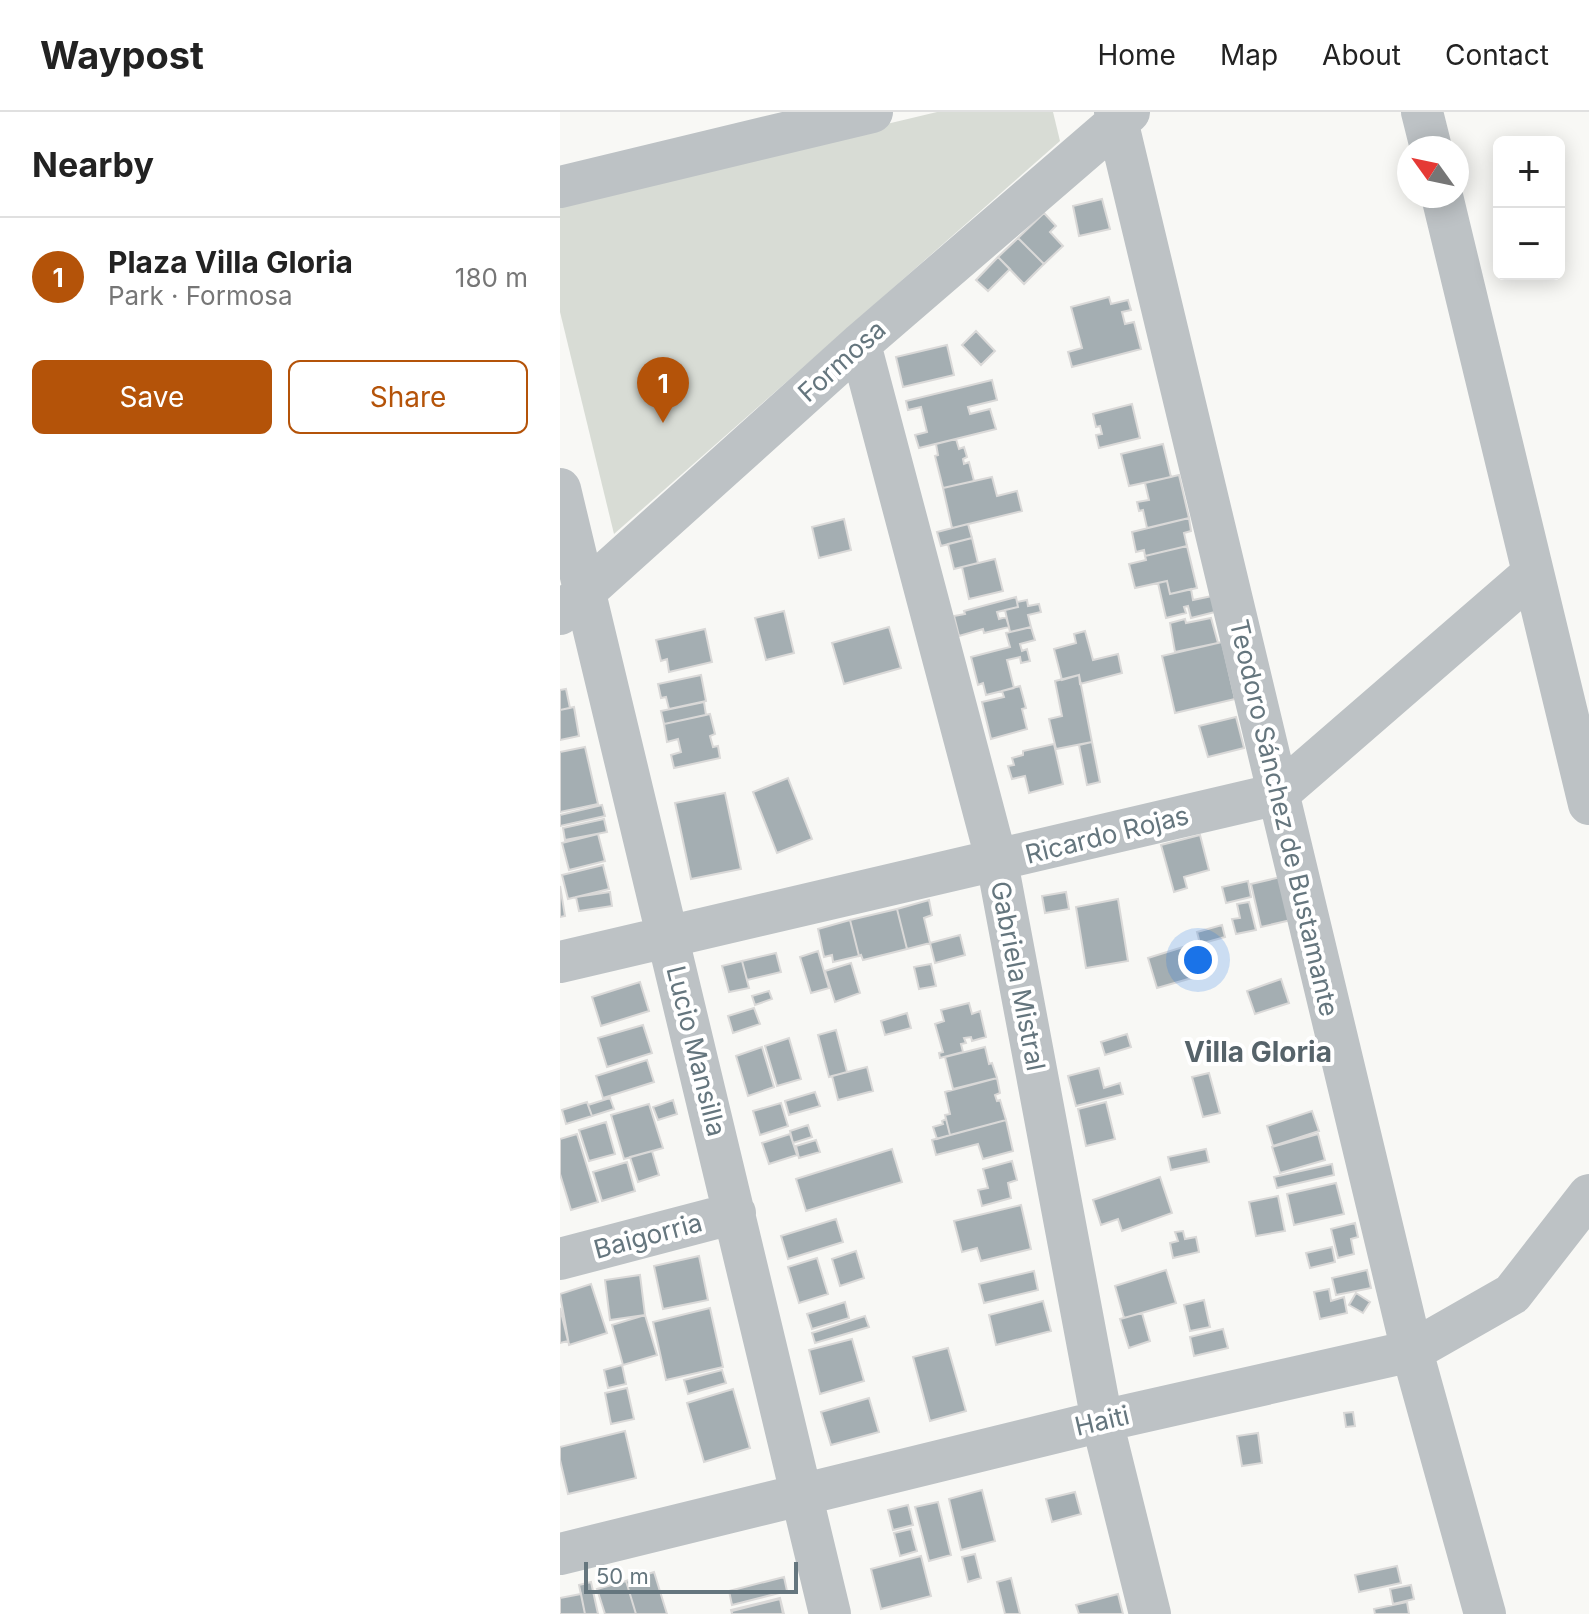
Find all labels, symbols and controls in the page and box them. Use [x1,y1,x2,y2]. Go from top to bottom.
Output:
text: Waypost [40,32,204,78]
text: Home [1097,38,1176,72]
text: Map [1220,38,1278,72]
text: About [1322,38,1401,72]
text: Contact [1445,38,1549,72]
north arrow [1397,136,1469,208]
map controls [1493,136,1565,280]
button: + [1493,136,1565,208]
text: Nearby [32,144,154,185]
button: − [1493,208,1565,280]
text: Plaza Villa Gloria [108,244,353,280]
text: 1 [52,262,64,293]
text: 180 m [455,262,528,293]
text: Park · Formosa [108,280,293,311]
street label: Formosa [792,313,892,408]
pin: 1 [637,357,689,423]
button: Save [32,360,272,434]
button: Share [288,360,528,434]
street label: Teodoro Sánchez de Bustamante [1224,616,1345,1019]
street label: Ricardo Rojas [1022,799,1192,870]
street label: Gabriela Mistral [985,878,1052,1073]
your location [1178,940,1218,980]
street label: Lucio Mansilla [660,962,733,1139]
district label: Villa Gloria [1184,1035,1332,1069]
street label: Baigorria [590,1206,705,1265]
street label: Haiti [1072,1399,1132,1442]
scale bar [584,1558,798,1594]
text: 50 m [596,1563,649,1589]

